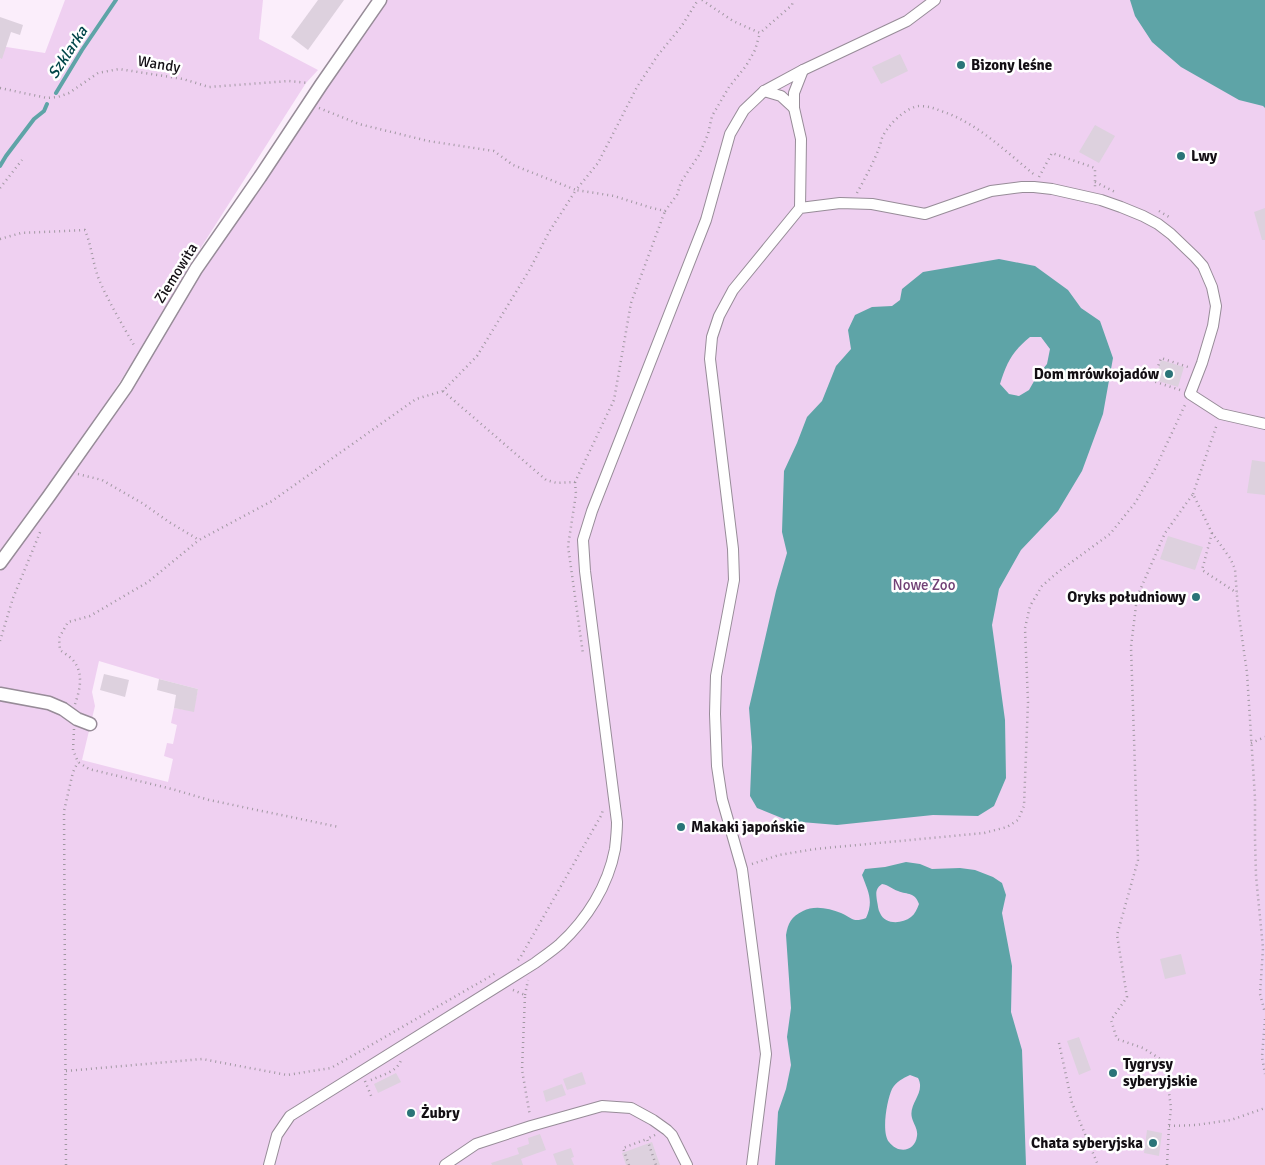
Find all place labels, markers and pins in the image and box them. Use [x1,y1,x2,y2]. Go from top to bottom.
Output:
place label: Bizony leśne [971,56,1052,74]
marker: Bizony leśne [955,59,967,71]
place label: Lwy [1191,147,1218,165]
marker: Lwy [1175,150,1187,162]
place label: Dom mrówkojadów [1034,365,1160,383]
marker: Dom mrówkojadów [1163,368,1175,380]
place label: Oryks południowy [1067,588,1187,606]
marker: Oryks południowy [1190,591,1202,603]
place label: Makaki japońskie [691,818,805,836]
marker: Makaki japońskie [675,821,687,833]
place label: Tygrysy syberyjskie [1123,1055,1198,1090]
marker: Tygrysy syberyjskie [1107,1067,1119,1079]
place label: Żubry [421,1104,460,1122]
marker: Żubry [405,1107,417,1119]
place label: Chata syberyjska [1031,1134,1143,1152]
marker: Chata syberyjska [1147,1137,1159,1149]

